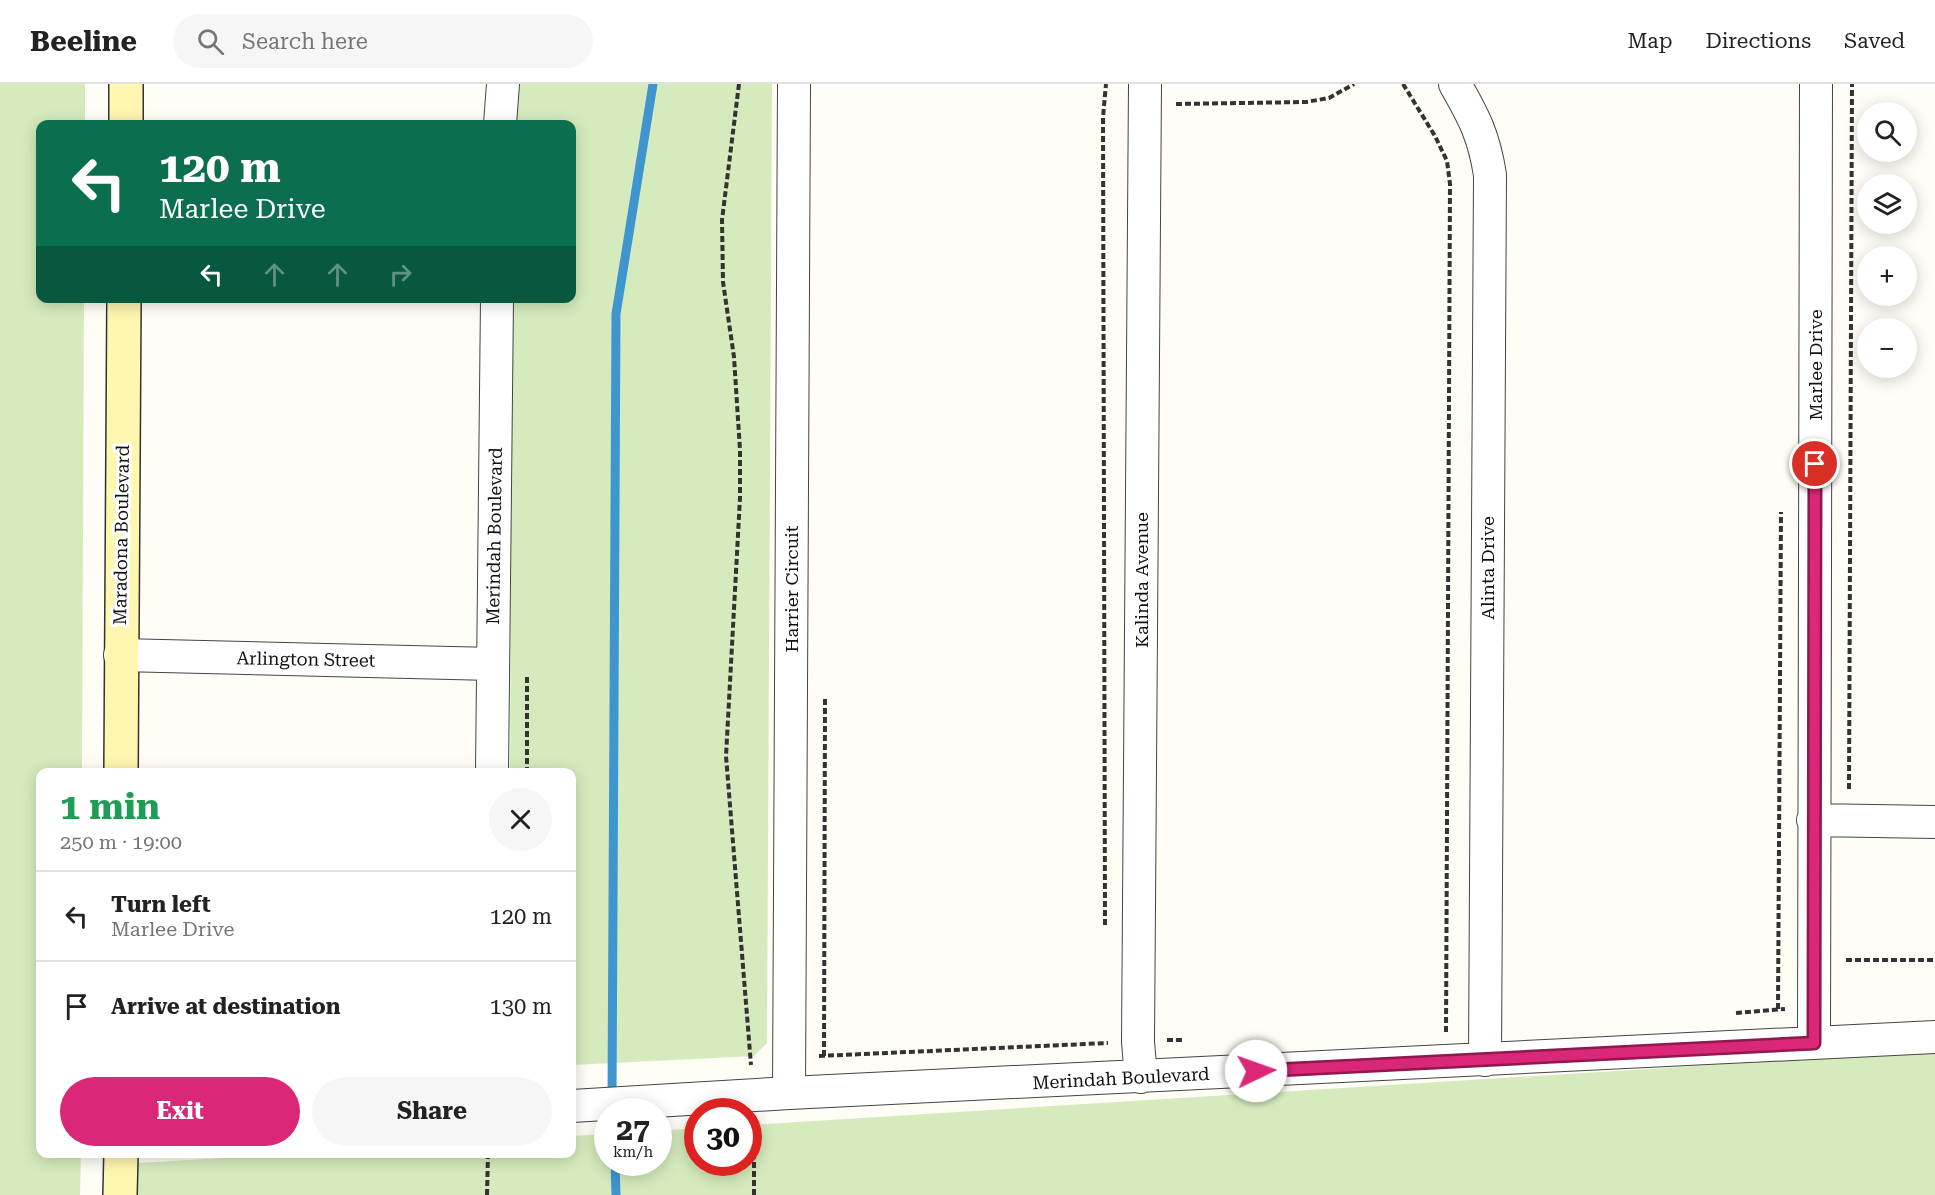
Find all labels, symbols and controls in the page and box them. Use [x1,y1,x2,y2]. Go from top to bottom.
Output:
search box [173,14,593,68]
text: Beeline [30,25,137,58]
icon: search [194,25,227,58]
text: Search here [242,29,368,54]
text: Map [1628,29,1672,53]
text: Directions [1705,29,1811,53]
text: Saved [1844,29,1905,53]
map controls [1857,102,1917,378]
button: search [1857,102,1917,162]
text: 120 m [159,143,281,192]
icon: left [60,144,138,222]
button: layers [1857,174,1917,234]
text: Marlee Drive [159,193,326,225]
button: + [1857,246,1917,306]
icon: left [195,258,228,291]
icon: ahead [258,258,291,291]
icon: ahead [321,258,354,291]
icon: right [384,258,417,291]
street label: Marlee Drive [1805,309,1826,421]
button: − [1857,318,1917,378]
pin [1789,438,1840,489]
street label: Maradona Boulevard [109,444,133,625]
street label: Merindah Boulevard [482,447,506,625]
icon: arrive [1798,447,1831,480]
street label: Kalinda Avenue [1131,512,1152,648]
street label: Alinta Drive [1477,516,1498,620]
street label: Harrier Circuit [781,525,802,652]
street label: Arlington Street [236,647,376,671]
text: 1 min [60,786,160,828]
button: close [489,788,552,851]
text: 250 m · 19:00 [60,830,182,854]
text: Turn left [111,892,211,917]
icon: left [60,900,93,933]
text: 120 m [489,904,552,929]
text: Marlee Drive [111,917,234,941]
icon: arrive [60,990,93,1023]
text: Arrive at destination [111,994,340,1019]
text: 130 m [489,994,552,1019]
position arrow [1224,1039,1288,1103]
street label: Merindah Boulevard [1032,1063,1211,1093]
button: Exit [60,1077,300,1146]
button: Share [312,1077,552,1146]
speed limit sign: 30 [684,1098,762,1176]
text: 27 [616,1112,650,1147]
text: km/h [613,1143,653,1161]

